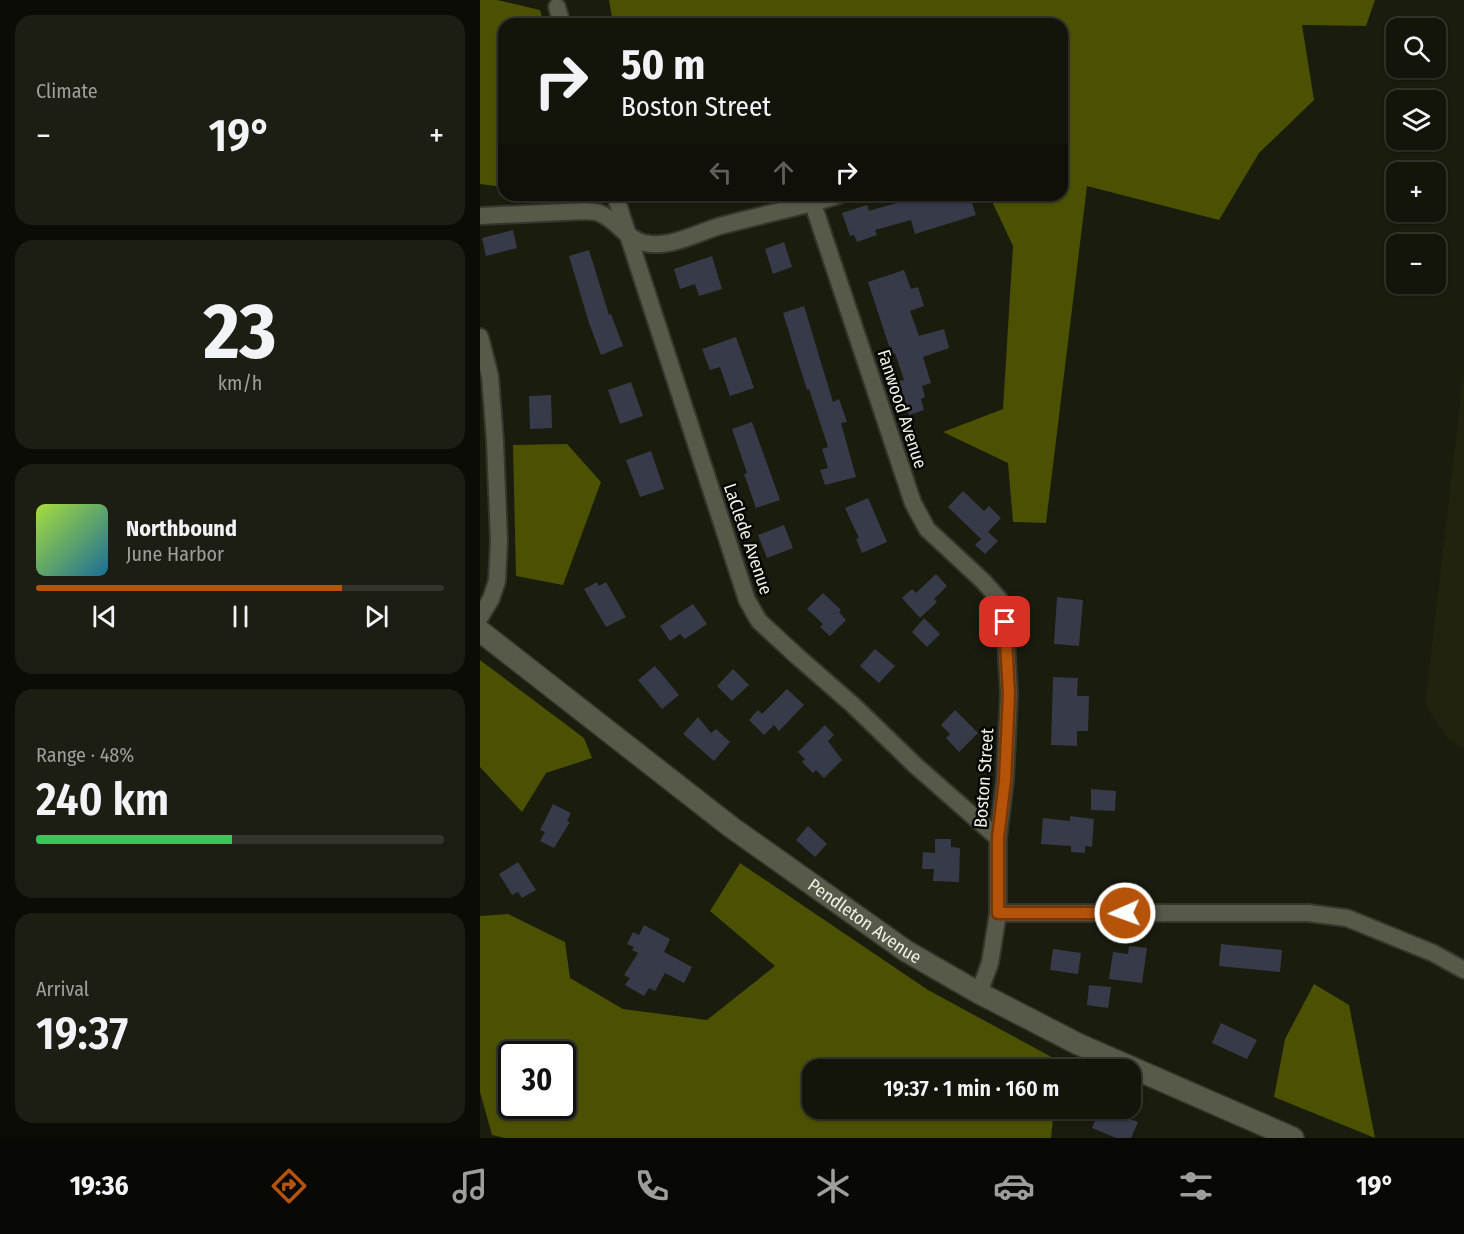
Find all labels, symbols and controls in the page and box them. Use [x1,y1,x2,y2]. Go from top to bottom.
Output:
map controls [1386,18,1446,294]
button: search [1386,18,1446,78]
text: 50 m [621,40,705,90]
icon: right [522,42,600,120]
text: Climate [36,79,98,103]
button: layers [1386,90,1446,150]
text: Boston Street [621,91,771,123]
text: 19° [209,109,271,163]
text: − [36,116,51,156]
text: + [429,116,444,156]
icon: left [704,156,737,189]
icon: ahead [767,156,800,189]
icon: right [830,156,863,189]
button: + [1386,162,1446,222]
button: − [1386,234,1446,294]
text: 23 [203,285,277,379]
street label: Fanwood Avenue [872,347,932,471]
text: km/h [218,371,262,395]
street label: LaClede Avenue [719,481,777,598]
text: Northbound [126,515,237,542]
text: June Harbor [126,542,224,566]
pin [979,596,1030,647]
icon: previous [88,600,121,633]
icon: pause [224,600,257,633]
icon: next [360,600,393,633]
icon: arrive [988,605,1021,638]
street label: Boston Street [970,727,998,829]
text: Range · 48% [36,743,134,767]
text: 240 km [36,773,169,827]
street label: Pendleton Avenue [804,874,925,968]
position arrow [1093,881,1157,945]
text: Arrival [36,977,89,1001]
text: 19:37 [36,1007,128,1061]
speed limit sign: 30 [498,1041,576,1119]
text: 19:37 · 1 min · 160 m [884,1075,1059,1102]
icon: directions [268,1165,310,1207]
icon: music [449,1165,491,1207]
icon: phone [631,1165,673,1207]
icon: climate [812,1165,854,1207]
icon: car [993,1165,1035,1207]
icon: filters [1175,1165,1217,1207]
text: 19:36 [70,1170,129,1202]
text: 19° [1356,1170,1394,1202]

